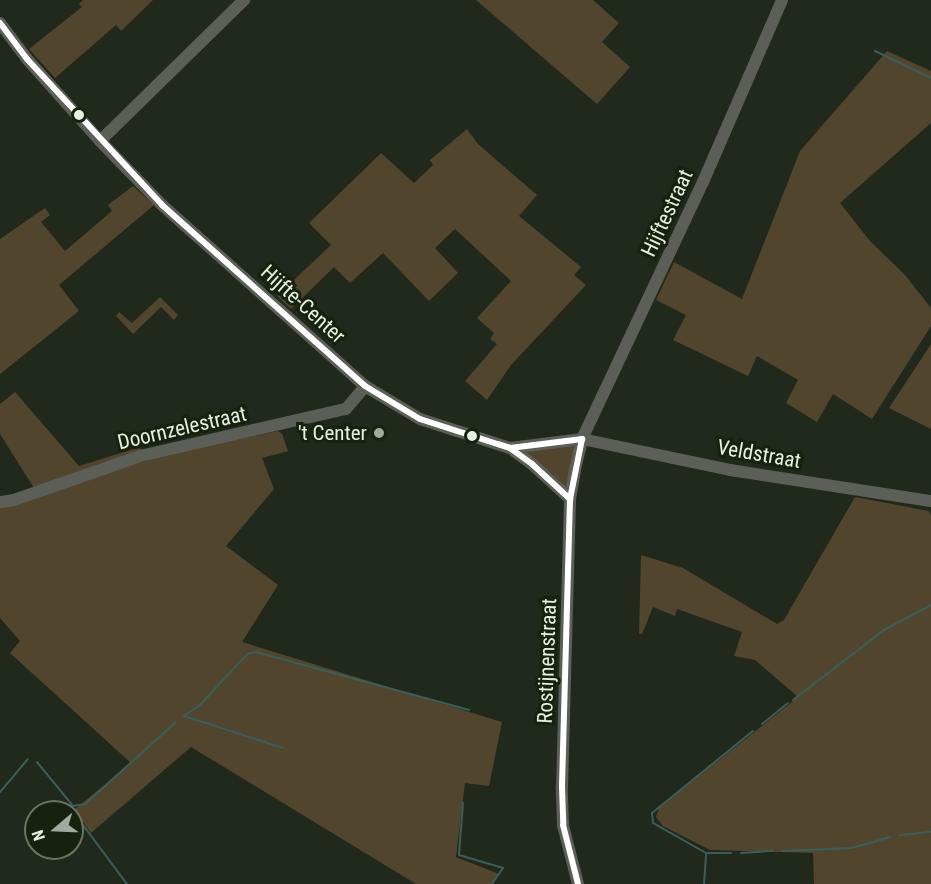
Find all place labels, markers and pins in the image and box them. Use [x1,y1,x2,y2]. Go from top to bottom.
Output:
unlabelled marker [73,109,85,121]
place label: 't Center [298,420,367,446]
marker: 't Center [372,426,386,440]
unlabelled marker [466,430,478,442]

